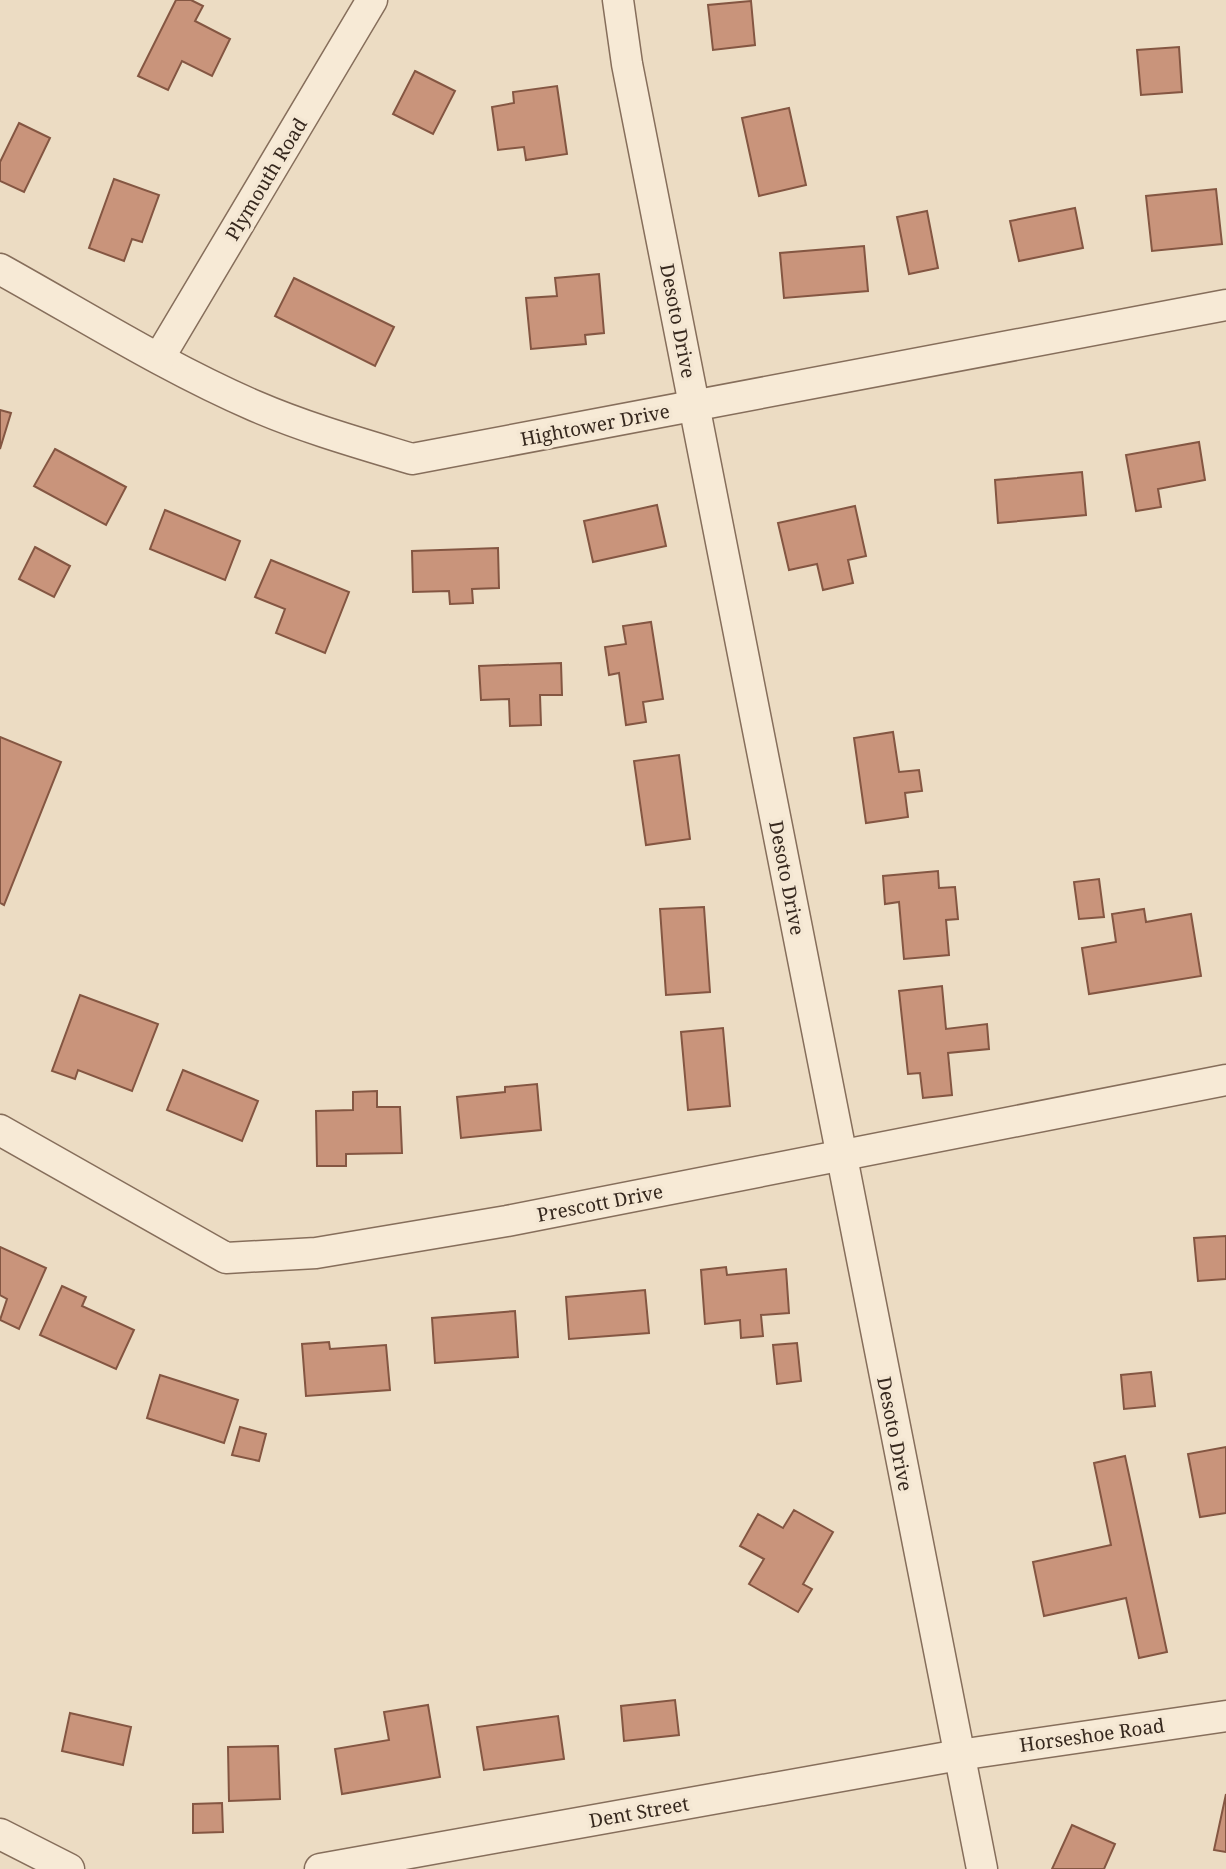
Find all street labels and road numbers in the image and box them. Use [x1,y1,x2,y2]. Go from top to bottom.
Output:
street label: Plymouth Road [219,113,313,245]
street label: Desoto Drive [654,262,702,380]
street label: Hightower Drive [518,398,672,452]
street label: Desoto Drive [763,819,811,937]
street label: Prescott Drive [535,1178,665,1228]
street label: Desoto Drive [871,1375,919,1493]
street label: Horseshoe Road [1018,1712,1167,1758]
street label: Dent Street [587,1790,691,1834]

